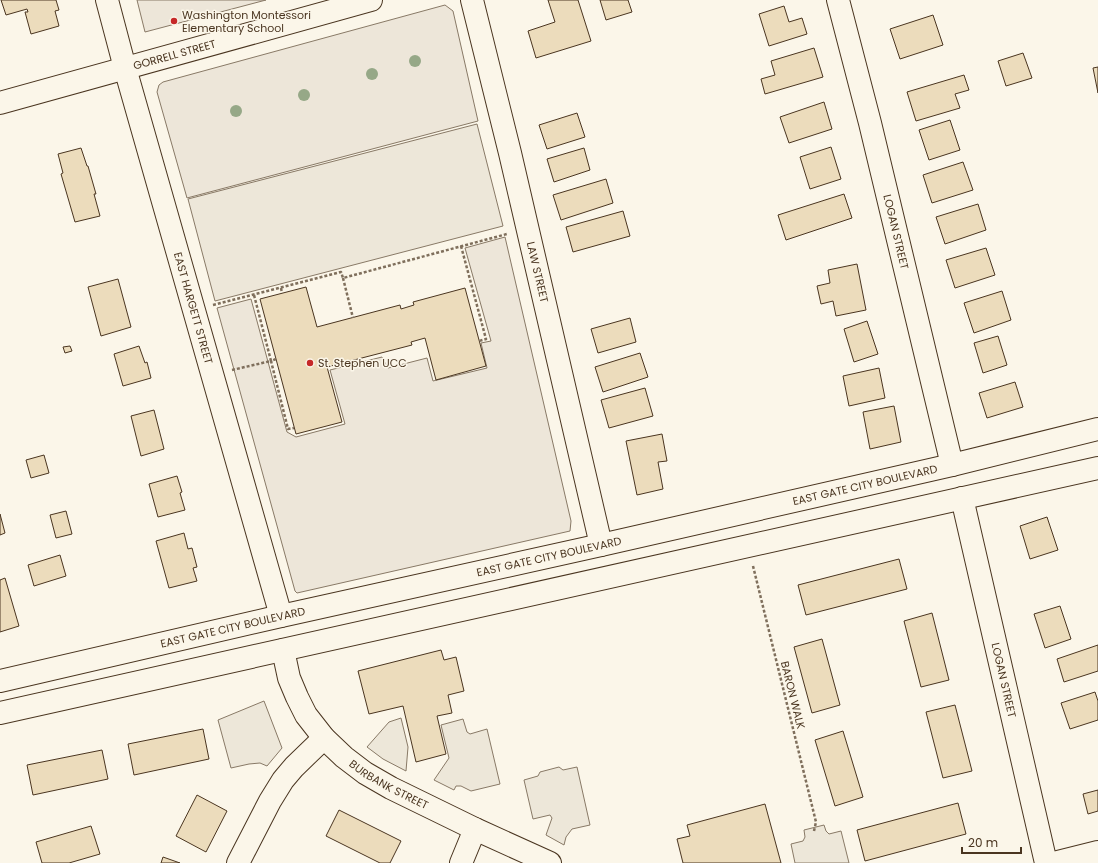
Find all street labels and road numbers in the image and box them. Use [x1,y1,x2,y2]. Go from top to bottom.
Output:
street label: GORRELL STREET [131,35,218,74]
street label: LOGAN STREET [879,193,913,271]
street label: LAW STREET [523,240,553,304]
street label: EAST HARGETT STREET [170,250,217,366]
street label: EAST GATE CITY BOULEVARD [791,461,939,509]
street label: EAST GATE CITY BOULEVARD [475,533,623,580]
street label: EAST GATE CITY BOULEVARD [159,603,307,652]
street label: LOGAN STREET [988,641,1020,719]
street label: BARON WALK [777,659,809,731]
street label: BURBANK STREET [346,756,431,813]

